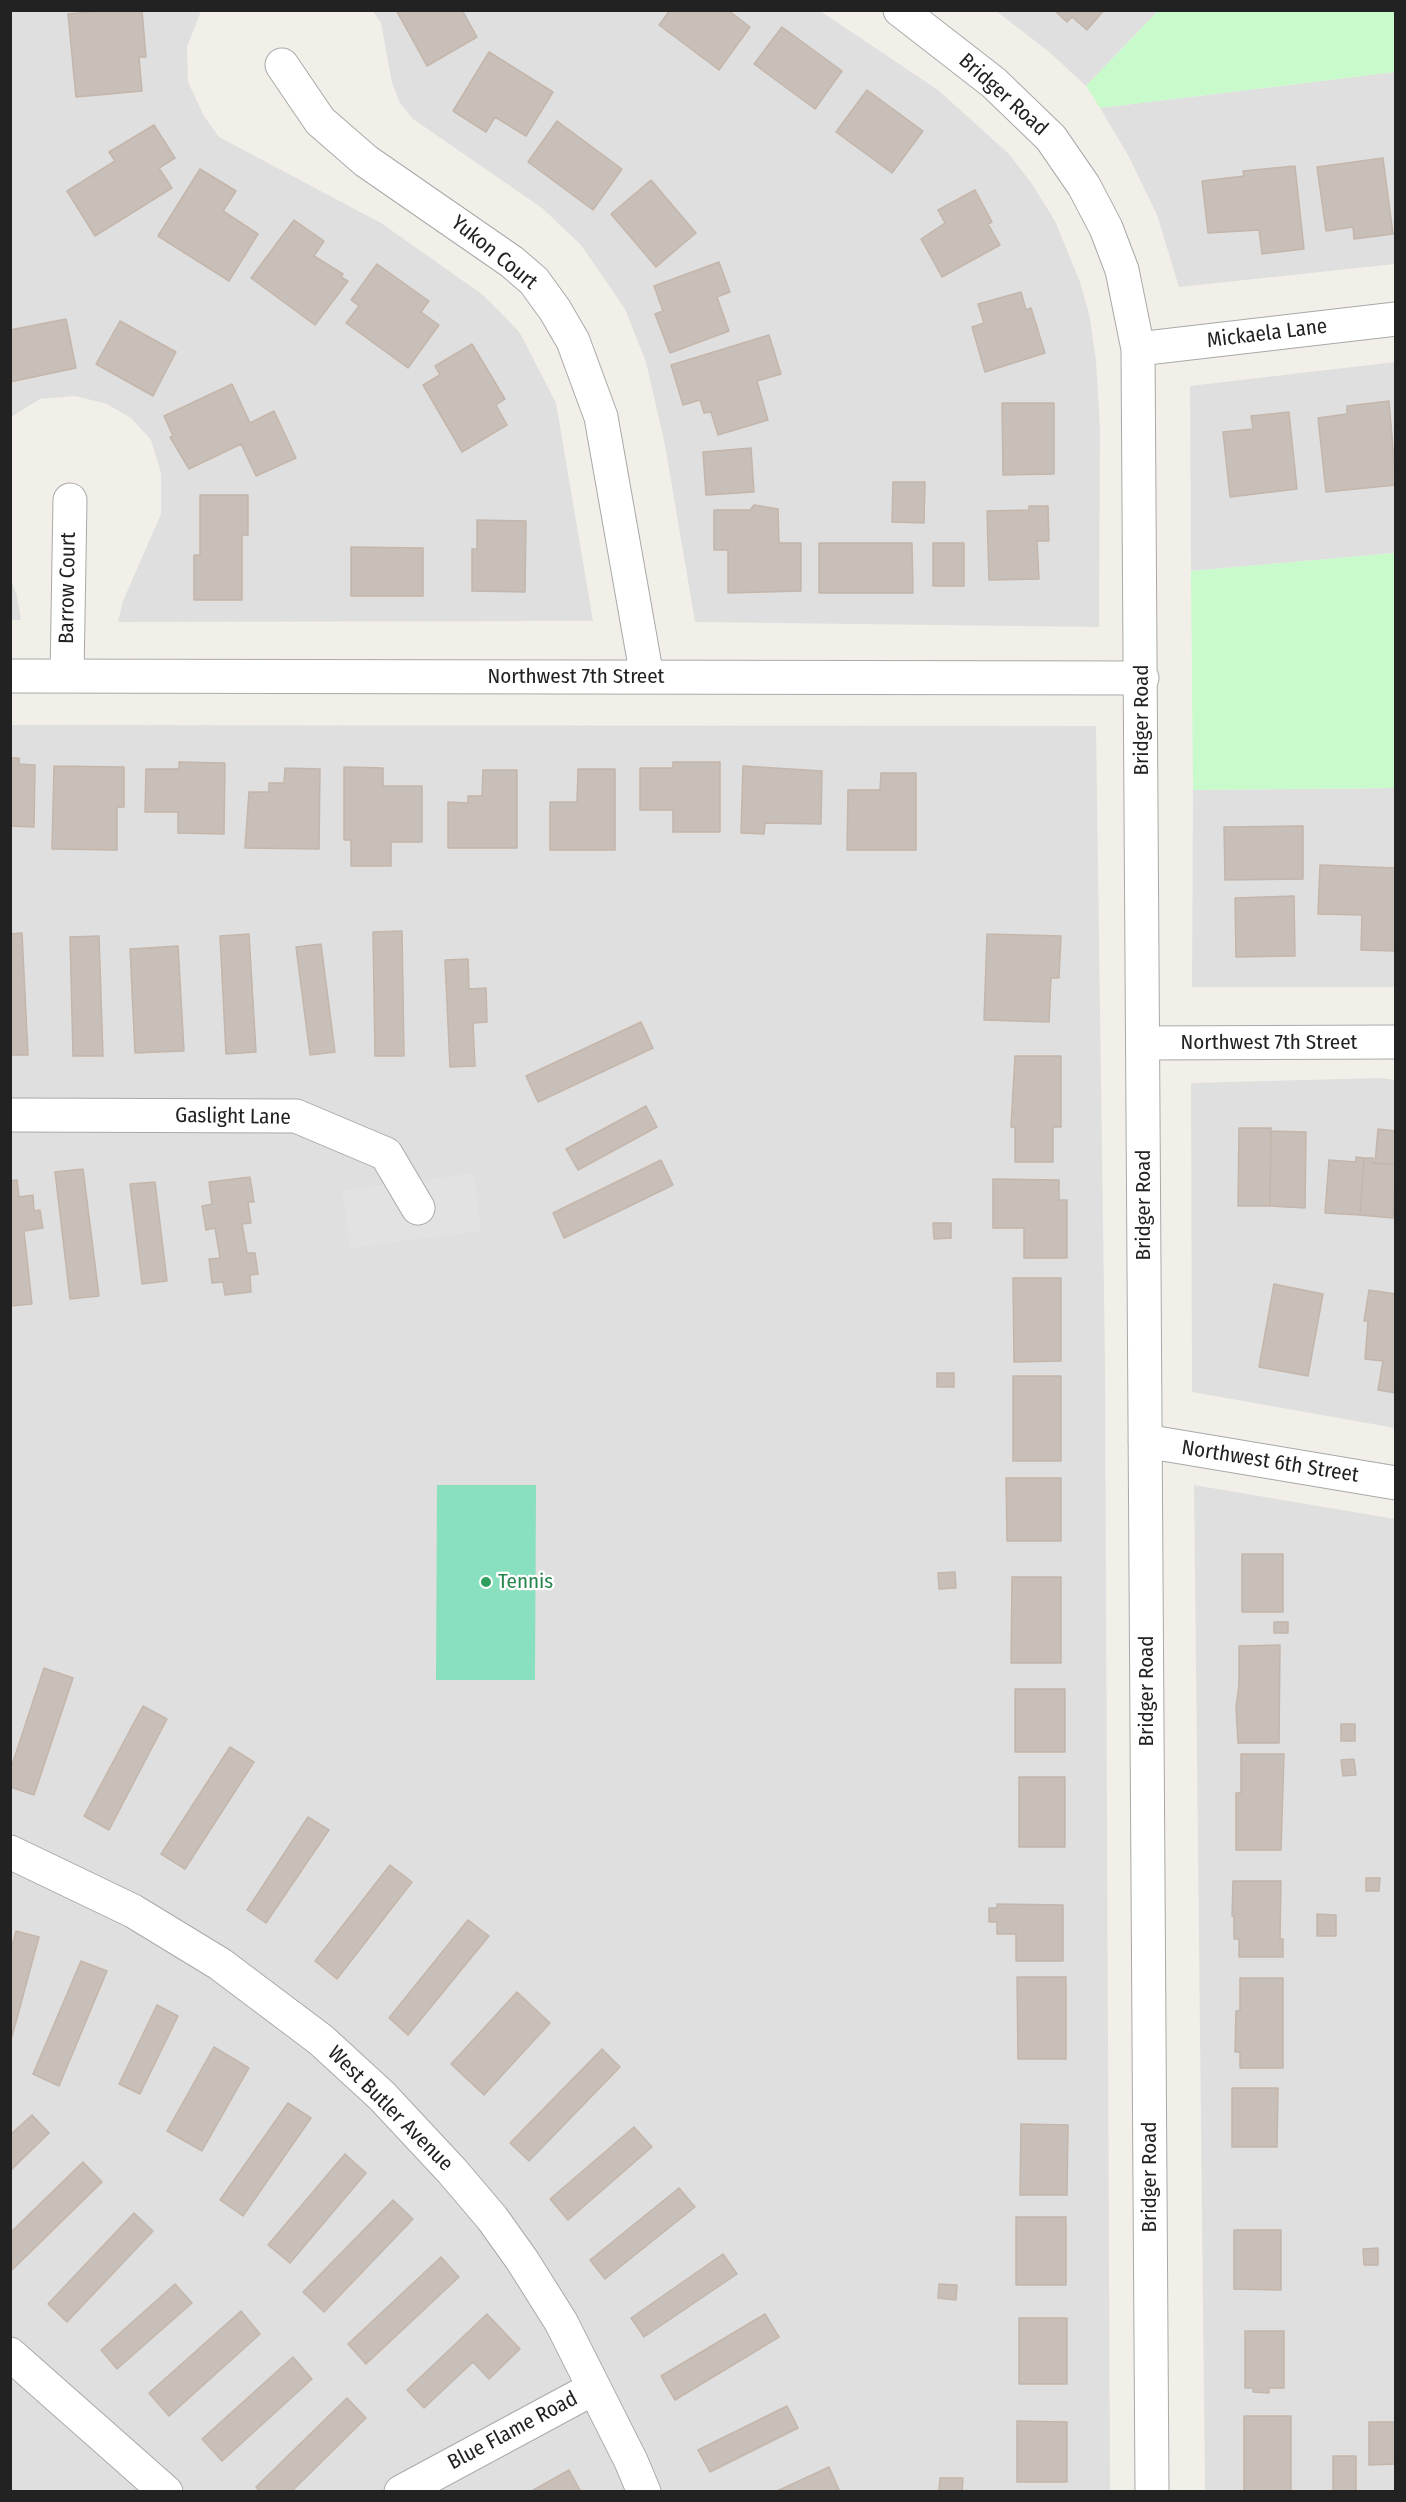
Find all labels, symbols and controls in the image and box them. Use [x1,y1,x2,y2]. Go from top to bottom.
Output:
street label: Bridger Road [953,48,1053,142]
street label: Yukon Court [446,211,542,295]
street label: Mickaela Lane [1205,314,1329,354]
street label: Barrow Court [54,532,82,644]
street label: Northwest 7th Street [488,664,664,690]
street label: Bridger Road [1129,664,1155,776]
street label: Northwest 7th Street [1181,1030,1357,1056]
street label: Gaslight Lane [175,1103,291,1131]
street label: Bridger Road [1131,1149,1157,1261]
street label: Northwest 6th Street [1180,1436,1360,1488]
place label: Tennis [498,1569,553,1595]
marker: Tennis [479,1575,493,1589]
street label: Bridger Road [1134,1635,1160,1747]
street label: West Butler Avenue [322,2041,458,2177]
street label: Bridger Road [1137,2121,1163,2233]
street label: Blue Flame Road [444,2386,582,2476]

